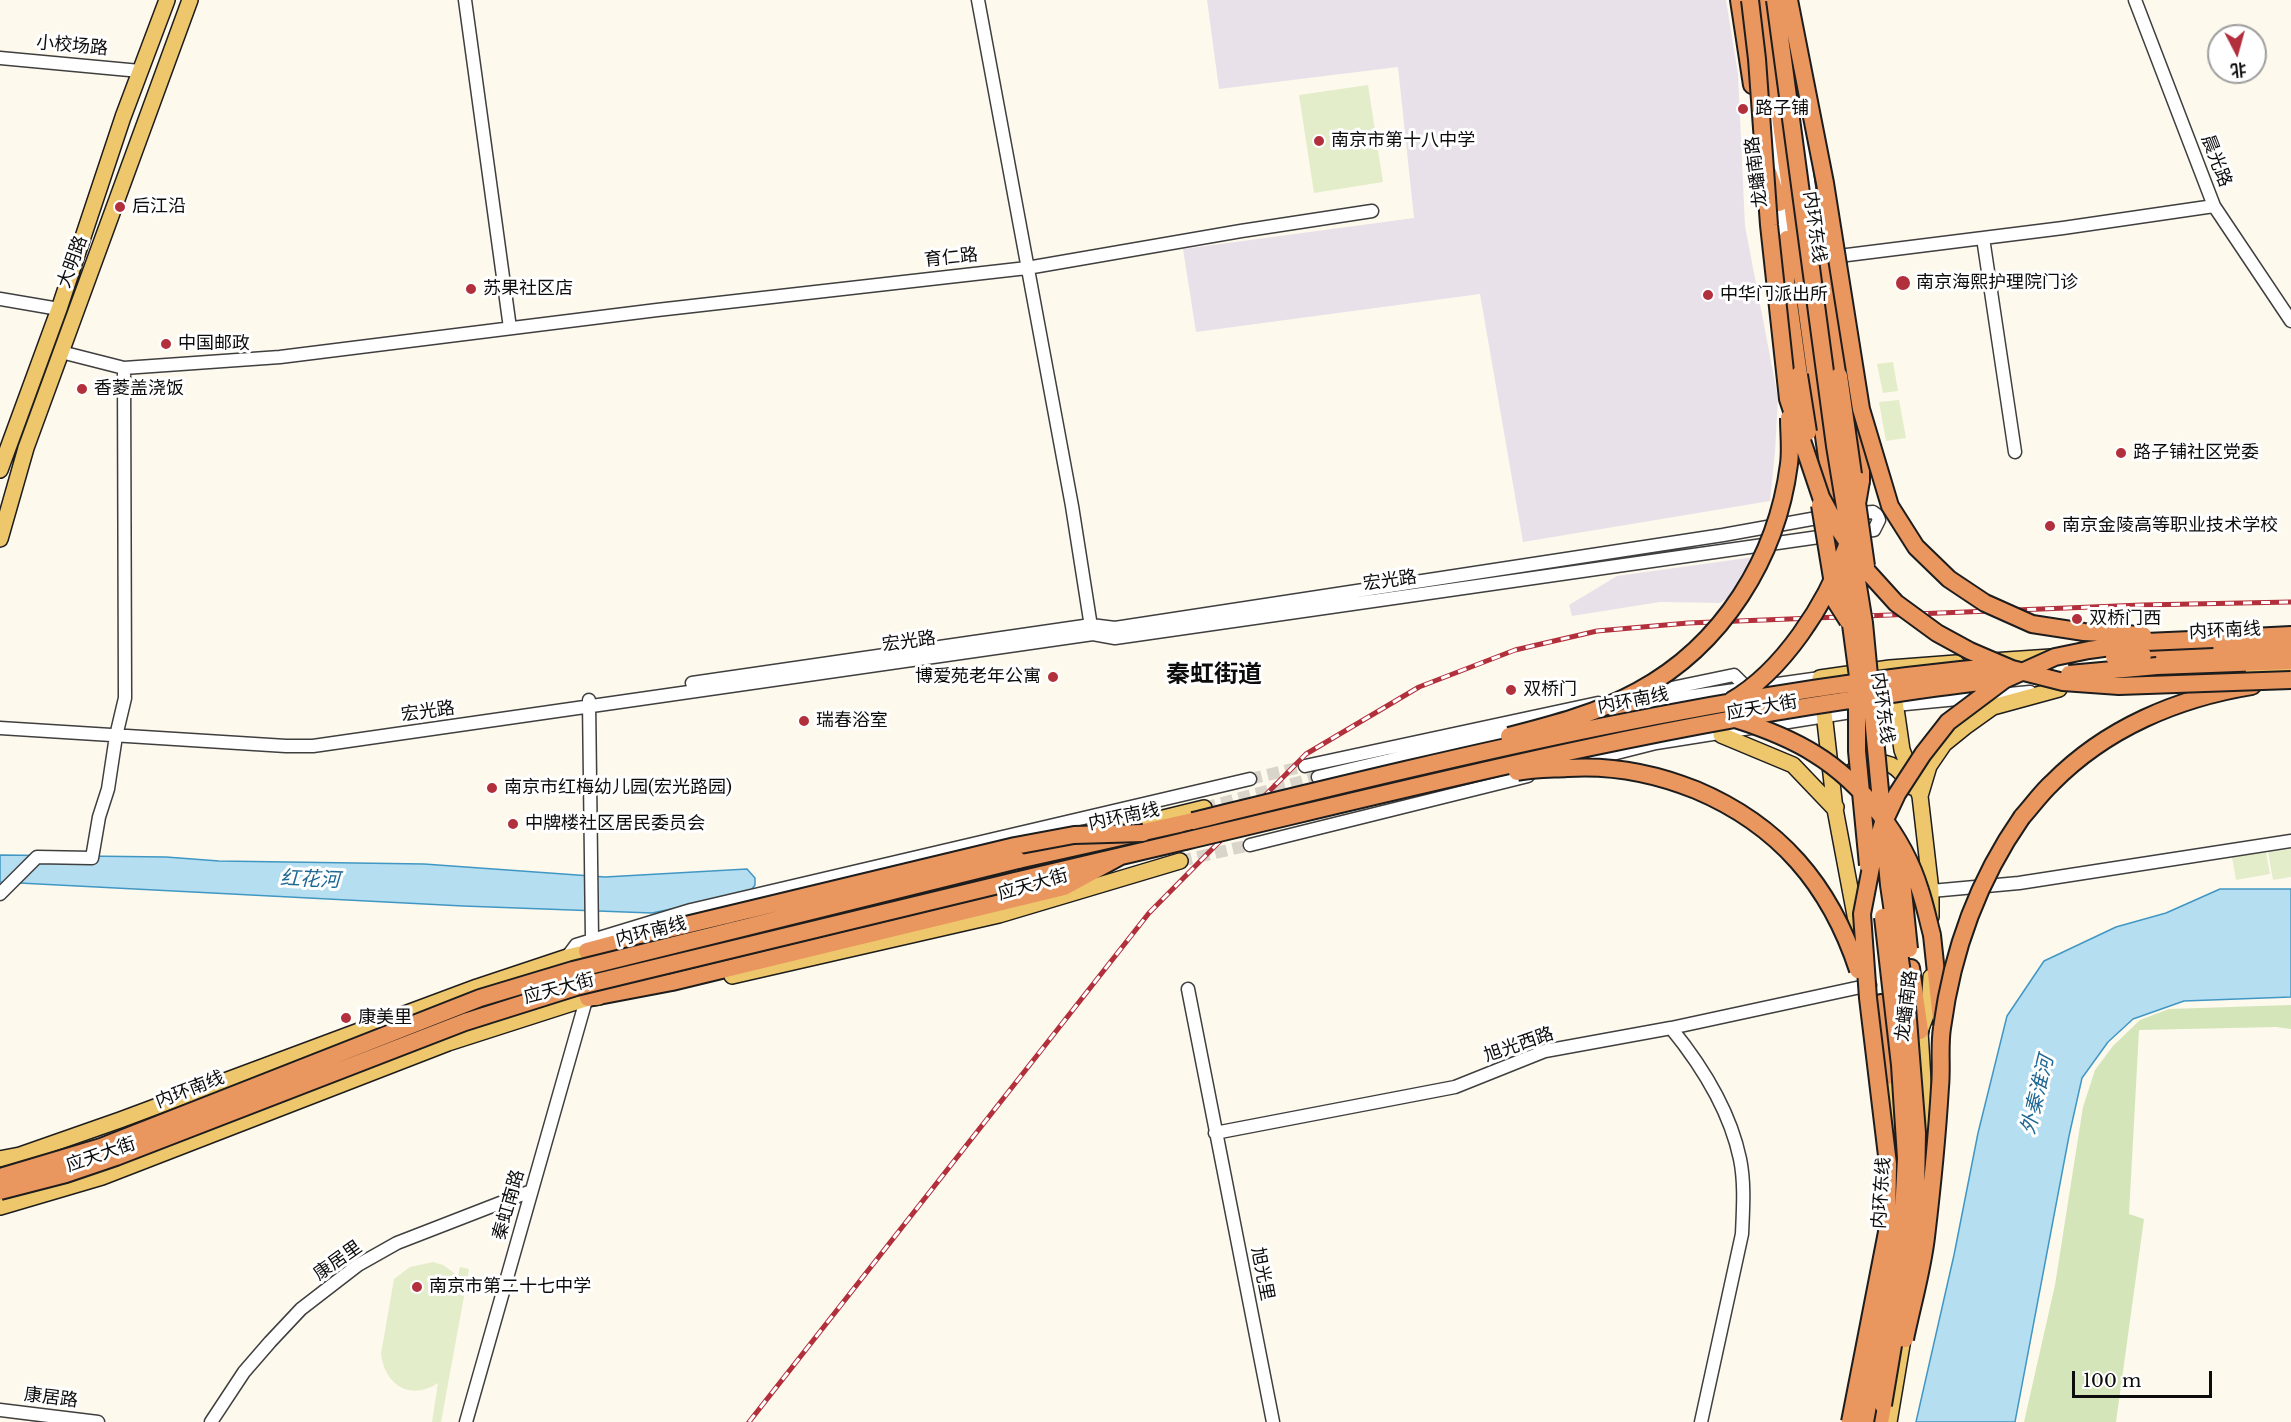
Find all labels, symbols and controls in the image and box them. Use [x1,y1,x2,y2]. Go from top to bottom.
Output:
north arrow [2207,24,2267,84]
street label: 小校场路 [35,32,109,60]
text: 北 [2230,59,2248,81]
place label: 路子铺 [1755,98,1809,120]
marker: 路子铺 [1736,102,1750,116]
place label: 南京市第十八中学 [1331,130,1475,152]
street label: 晨光路 [2196,132,2236,190]
marker: 南京市第十八中学 [1312,134,1326,148]
street label: 龙蟠南路 [1742,135,1772,209]
street label: 内环东线 [1798,190,1830,264]
place label: 后江沿 [132,196,186,218]
marker: 后江沿 [113,200,127,214]
street label: 大明路 [54,233,92,291]
street label: 育仁路 [923,244,979,272]
place label: 南京海熙护理院门诊 [1916,272,2078,294]
marker: 南京海熙护理院门诊 [1894,274,1912,292]
place label: 苏果社区店 [483,278,573,300]
marker: 苏果社区店 [464,282,478,296]
place label: 中华门派出所 [1720,284,1828,306]
marker: 中华门派出所 [1701,288,1715,302]
place label: 中国邮政 [178,333,250,355]
marker: 中国邮政 [159,337,173,351]
place label: 香菱盖浇饭 [94,378,184,400]
marker: 香菱盖浇饭 [75,382,89,396]
place label: 路子铺社区党委 [2133,442,2259,464]
marker: 路子铺社区党委 [2114,446,2128,460]
place label: 南京金陵高等职业技术学校 [2062,515,2278,537]
marker: 南京金陵高等职业技术学校 [2043,519,2057,533]
street label: 宏光路 [1362,567,1418,595]
place label: 双桥门西 [2089,608,2161,630]
marker: 双桥门西 [2070,612,2084,626]
street label: 内环南线 [2188,618,2262,644]
street label: 宏光路 [881,628,937,656]
district label: 秦虹街道 [1166,661,1262,689]
place label: 博爱苑老年公寓 [915,666,1041,688]
marker: 博爱苑老年公寓 [1046,670,1060,684]
street label: 内环东线 [1866,671,1898,745]
place label: 双桥门 [1523,679,1577,701]
marker: 双桥门 [1504,683,1518,697]
street label: 内环南线 [1596,684,1670,718]
street label: 应天大街 [1725,691,1799,725]
street label: 宏光路 [400,698,456,726]
place label: 瑞春浴室 [816,710,888,732]
marker: 瑞春浴室 [797,714,811,728]
place label: 南京市红梅幼儿园(宏光路园) [504,777,732,799]
marker: 南京市红梅幼儿园(宏光路园) [485,781,499,795]
street label: 内环南线 [1087,799,1161,835]
place label: 中牌楼社区居民委员会 [525,813,705,835]
marker: 中牌楼社区居民委员会 [506,817,520,831]
street label: 应天大街 [995,865,1071,905]
water label: 红花河 [280,867,340,893]
street label: 内环南线 [613,913,689,951]
street label: 应天大街 [521,969,597,1009]
street label: 龙蟠南路 [1892,969,1922,1043]
place label: 康美里 [358,1007,412,1029]
marker: 康美里 [339,1011,353,1025]
street label: 旭光西路 [1481,1023,1557,1067]
water label: 外秦淮河 [2017,1053,2059,1137]
street label: 内环南线 [153,1067,227,1113]
street label: 应天大街 [63,1133,139,1177]
street label: 内环东线 [1869,1156,1895,1230]
street label: 秦虹南路 [489,1167,529,1243]
street label: 康居里 [310,1237,366,1285]
street label: 旭光里 [1246,1245,1278,1303]
place label: 南京市第二十七中学 [429,1276,591,1298]
marker: 南京市第二十七中学 [410,1280,424,1294]
scale bar [2075,1359,2214,1397]
text: 100 m [2083,1370,2141,1392]
street label: 康居路 [23,1384,79,1412]

